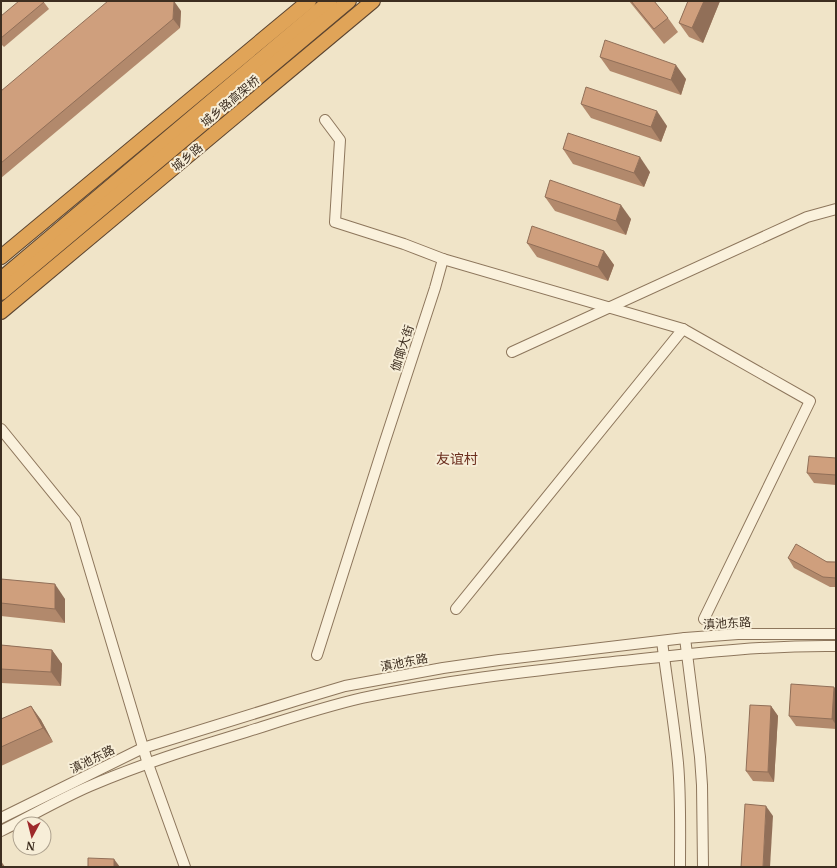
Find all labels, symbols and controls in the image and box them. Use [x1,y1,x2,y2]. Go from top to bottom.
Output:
street label: 城乡路高架桥 [198,72,262,130]
street label: 城乡路 [168,140,206,174]
street label: 伽倻大街 [387,323,417,373]
district label: 友谊村 [436,450,478,468]
street label: 滇池东路 [703,614,751,632]
street label: 滇池东路 [379,650,429,674]
street label: 滇池东路 [67,742,117,776]
north arrow [12,816,52,856]
text: N [25,838,36,853]

